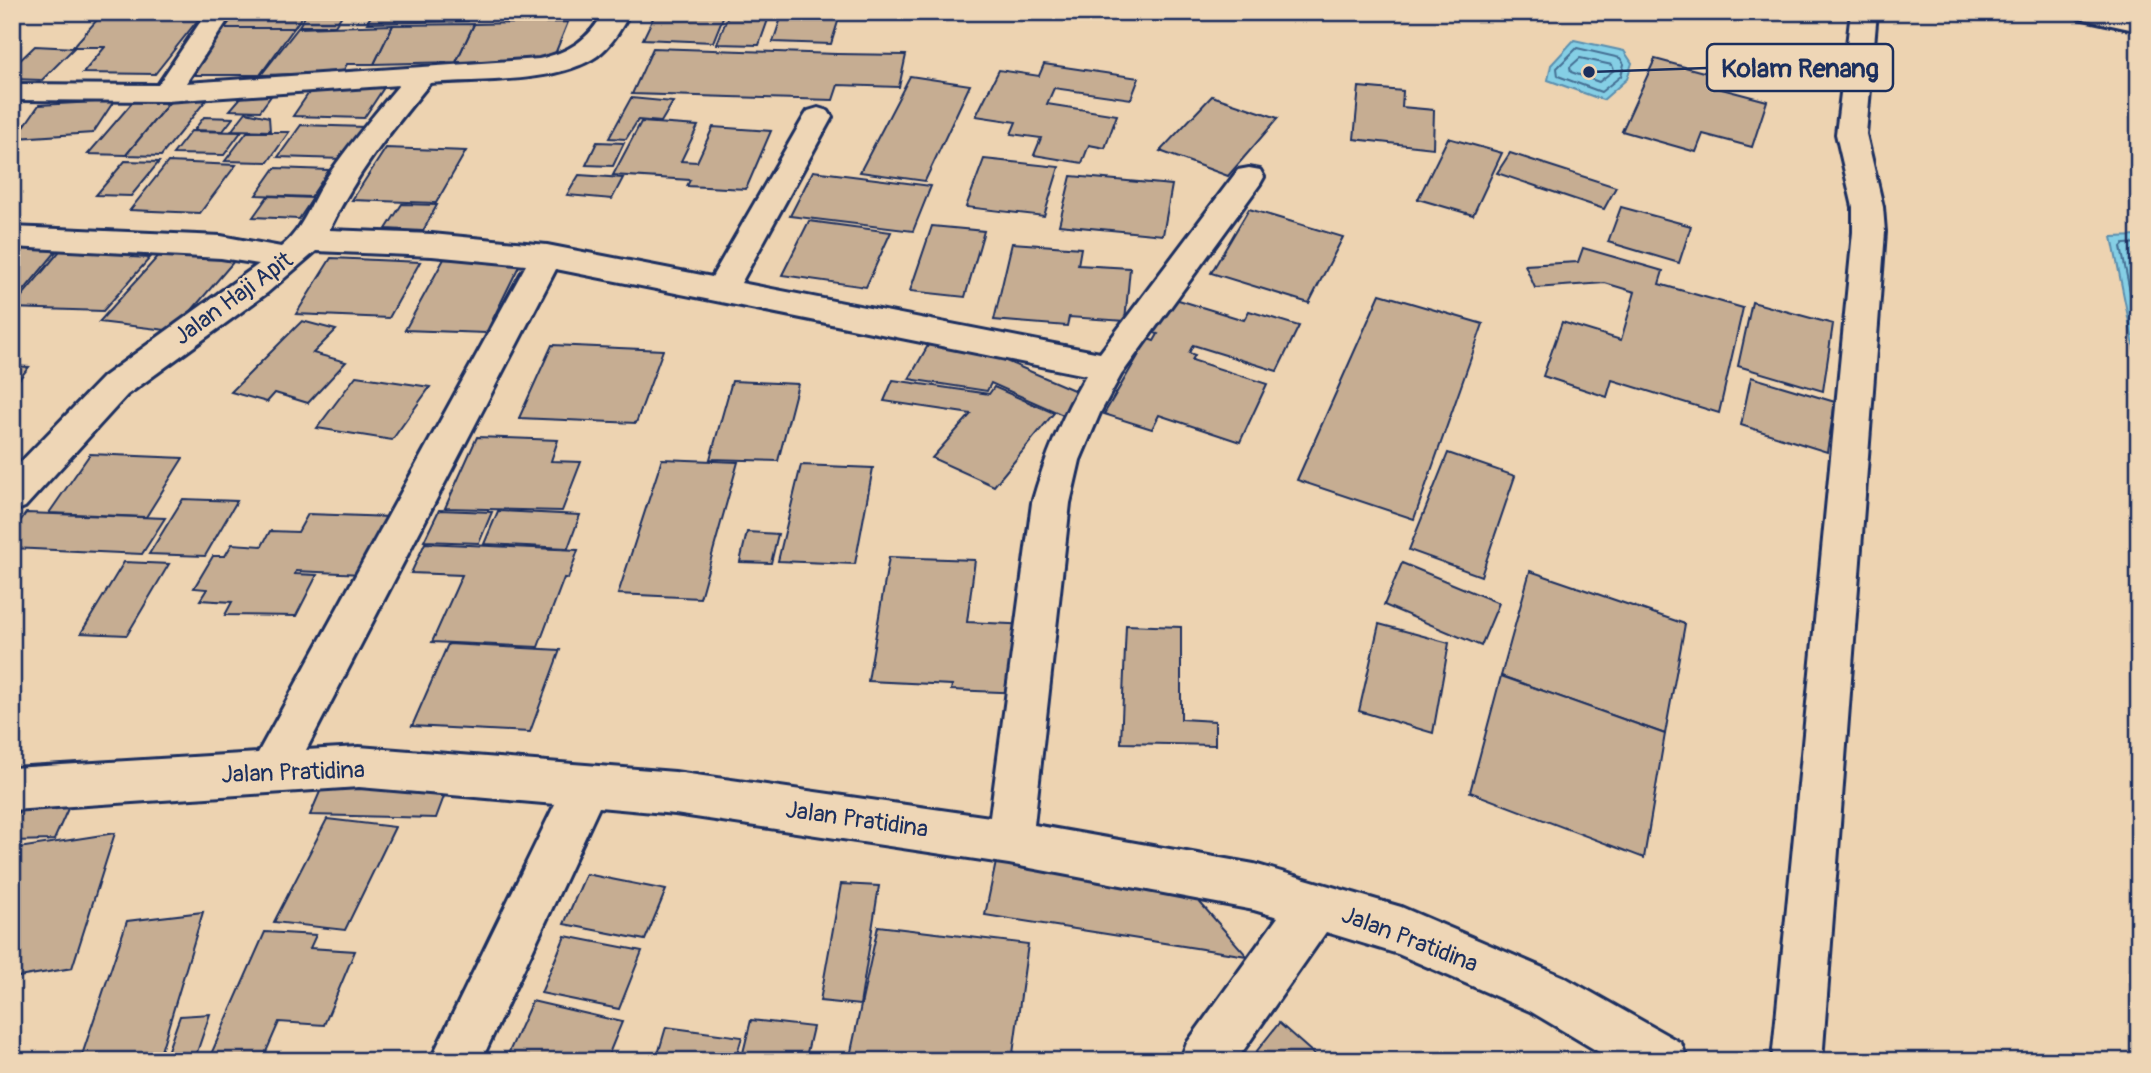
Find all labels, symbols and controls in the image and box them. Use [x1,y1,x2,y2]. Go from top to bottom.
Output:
callout: Kolam Renang [1707,44,1893,91]
text: Kolam Renang [1721,53,1879,85]
street label: Jalan Haji Apit [168,245,299,351]
street label: Jalan Pratidina [221,755,365,790]
street label: Jalan Pratidina [784,795,930,844]
street label: Jalan Pratidina [1337,900,1482,979]

